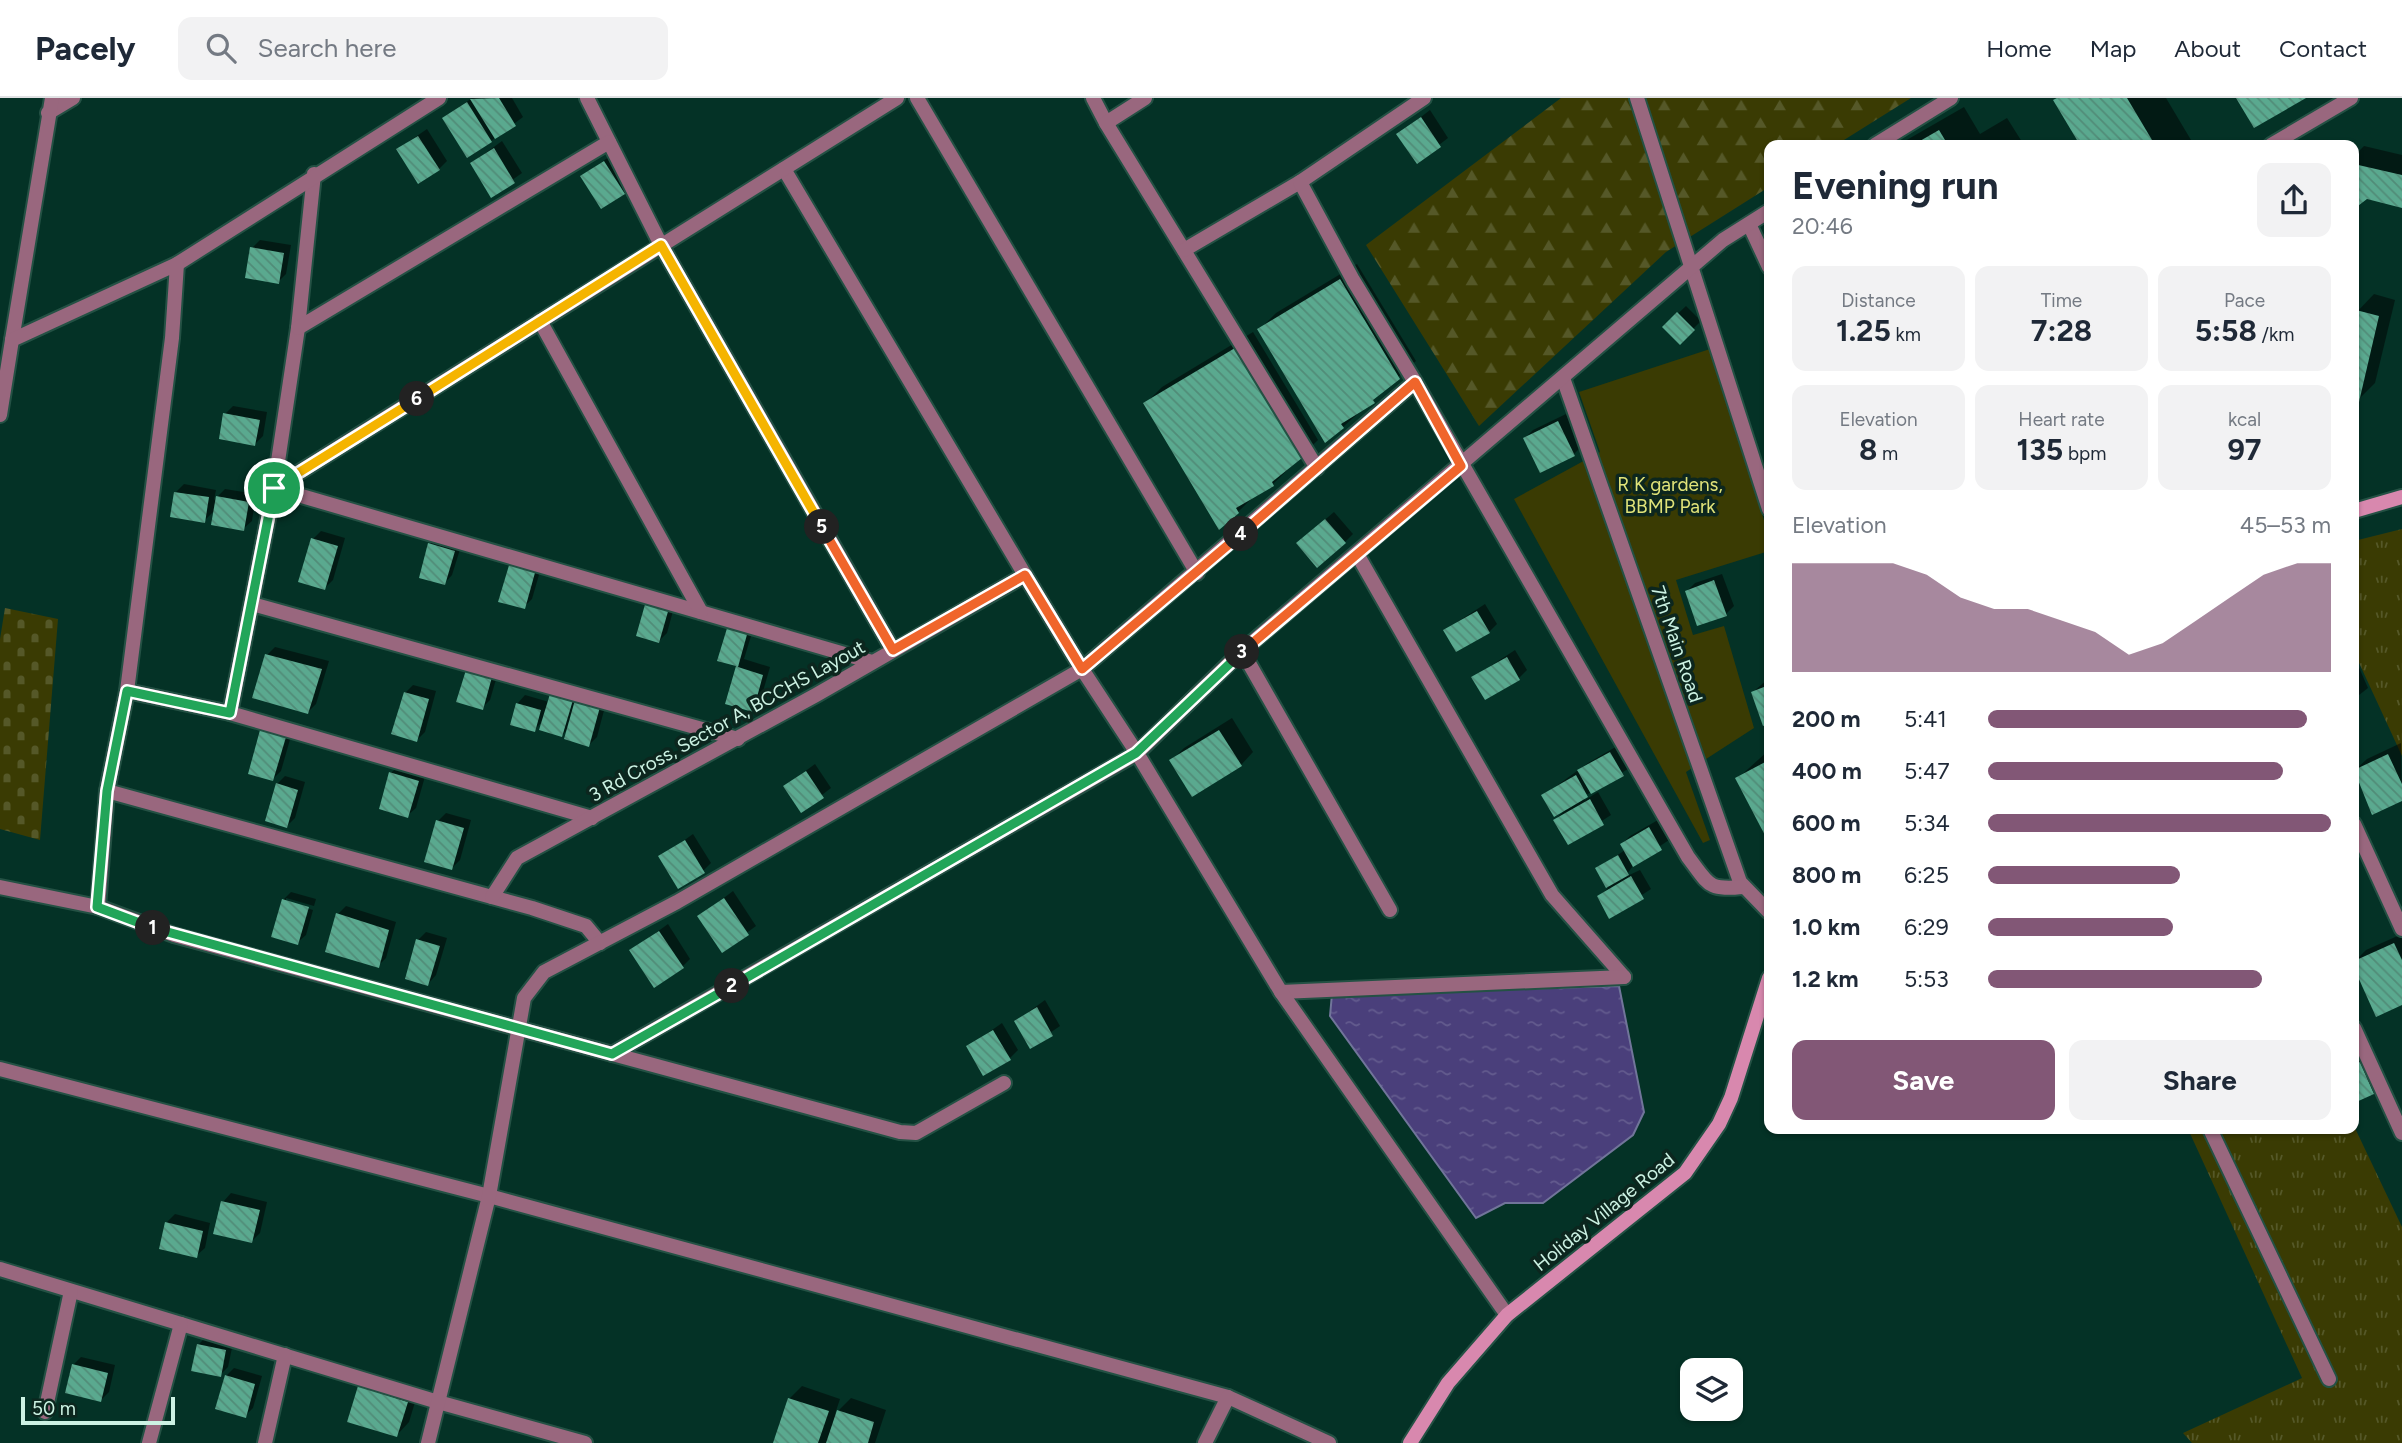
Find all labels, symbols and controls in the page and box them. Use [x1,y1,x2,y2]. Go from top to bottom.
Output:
search box [178,17,668,80]
text: Pacely [35,29,136,68]
icon: search [202,29,240,67]
text: Search here [258,32,397,64]
text: Home [1986,34,2052,63]
text: Map [2090,34,2136,63]
text: About [2174,34,2241,63]
text: Contact [2279,34,2367,63]
text: Evening run [1792,163,1999,209]
button: share [2257,163,2331,237]
text: 20:46 [1792,212,1853,240]
text: Distance [1841,289,1916,312]
text: Time [2041,289,2082,312]
text: Pace [2224,289,2265,312]
text: 1.25 [1836,312,1891,349]
text: 7:28 [2031,312,2092,349]
text: 5:58 [2195,312,2257,349]
text: km [1891,323,1921,346]
text: /km [2257,323,2294,346]
pin: 6 [400,382,434,416]
text: 6 [411,387,422,410]
text: Elevation [1839,408,1918,431]
text: Heart rate [2018,408,2105,431]
text: kcal [2228,408,2261,431]
text: 8 [1859,431,1877,468]
text: 135 [2016,431,2063,468]
text: 97 [2227,431,2262,468]
text: m [1877,442,1898,465]
text: bpm [2063,442,2107,465]
pin [244,458,304,518]
icon: arrive [255,469,293,507]
park label: R K gardens, BBMP Park [1617,473,1723,518]
pin: 5 [804,510,840,544]
text: Elevation [1792,511,1887,539]
text: 45–53 m [2240,511,2331,539]
text: 5 [816,515,827,538]
pin: 4 [1224,516,1258,551]
text: 4 [1234,522,1247,545]
street label: 7th Main Road [1646,583,1708,705]
pin: 3 [1224,634,1260,670]
street label: 3 Rd Cross, Sector A, BCCHS Layout [585,635,869,807]
text: 3 [1236,640,1247,663]
text: 200 m [1792,705,1861,733]
text: 5:41 [1904,705,1947,733]
text: 400 m [1792,757,1862,785]
text: 5:47 [1904,757,1950,785]
text: 600 m [1792,809,1861,837]
text: 5:34 [1904,809,1950,837]
text: 800 m [1792,861,1861,889]
text: 6:25 [1904,861,1949,889]
pin: 1 [136,910,170,946]
text: 1.0 km [1792,913,1860,941]
text: 6:29 [1904,913,1949,941]
text: 1 [148,916,157,939]
text: 1.2 km [1792,965,1859,993]
text: 5:53 [1904,965,1949,993]
pin: 2 [714,968,750,1004]
text: 2 [726,974,737,997]
button: Save [1792,1040,2055,1120]
button: Share [2069,1040,2331,1120]
street label: Holiday Village Road [1529,1148,1679,1276]
map controls [1680,1358,1743,1421]
button: layers [1680,1358,1743,1421]
scale bar [21,1394,175,1426]
text: 50 m [32,1397,76,1420]

